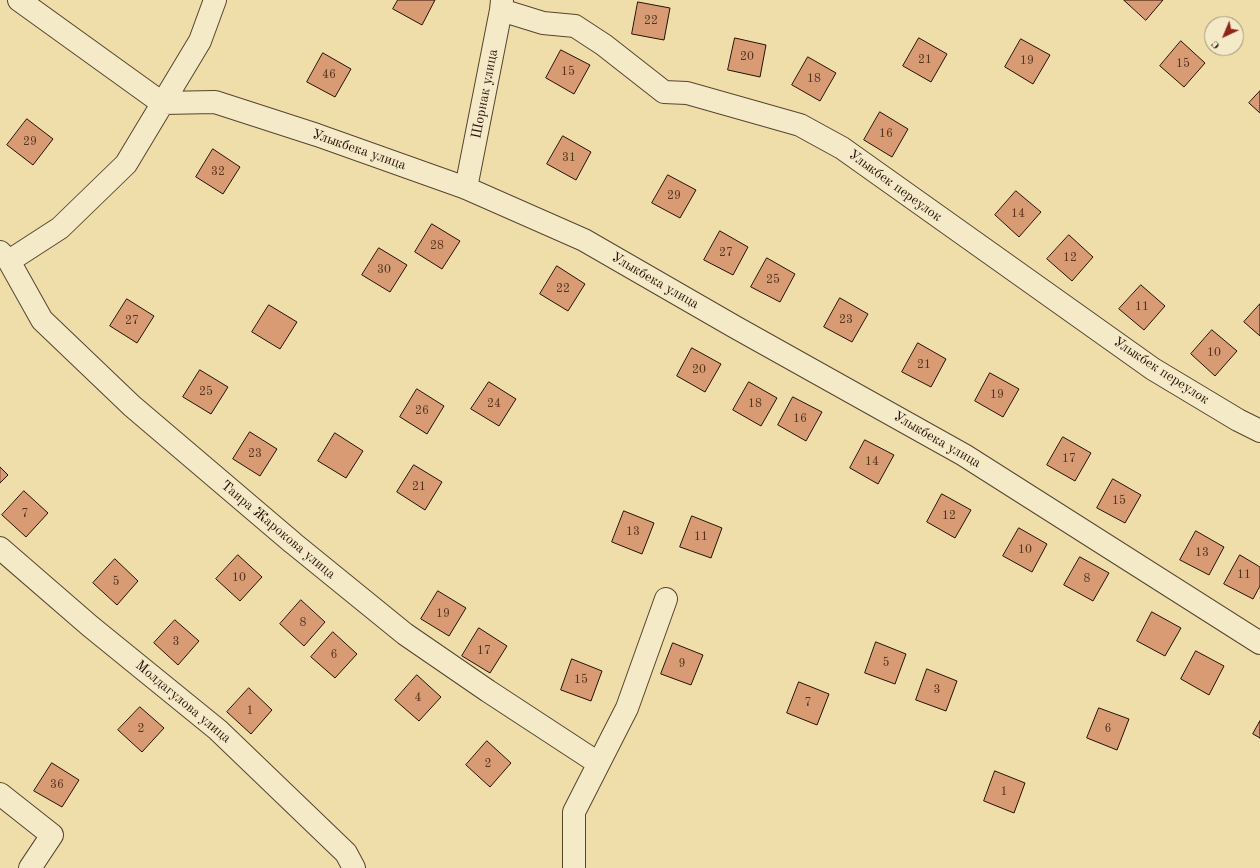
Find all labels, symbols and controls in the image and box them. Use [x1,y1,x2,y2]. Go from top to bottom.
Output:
house number: 22 [644,14,658,28]
north arrow [1204,16,1244,56]
text: С [1210,38,1222,51]
street label: Шорнак улица [468,48,502,140]
house number: 20 [740,50,754,64]
house number: 21 [918,53,932,67]
house number: 19 [1020,54,1034,68]
house number: 15 [1176,57,1190,71]
house number: 15 [561,65,575,79]
house number: 46 [322,68,336,82]
house number: 18 [807,72,821,86]
street label: Улыкбека улица [310,126,408,174]
house number: 16 [879,127,893,141]
house number: 29 [23,135,37,149]
street label: Улыкбек переулок [845,147,945,225]
house number: 31 [562,151,576,165]
house number: 32 [211,165,225,179]
house number: 29 [667,189,681,203]
house number: 14 [1011,207,1025,221]
house number: 28 [430,239,444,253]
house number: 27 [719,246,733,260]
street label: Улыкбека улица [608,249,702,313]
house number: 12 [1063,251,1077,265]
house number: 30 [377,263,391,277]
house number: 25 [766,273,780,287]
house number: 22 [556,282,570,296]
house number: 11 [1135,300,1149,314]
house number: 23 [839,313,853,327]
house number: 27 [125,314,139,328]
street label: Улыкбек переулок [1110,334,1212,408]
house number: 10 [1207,346,1221,360]
house number: 21 [917,358,931,372]
house number: 20 [692,363,706,377]
house number: 25 [199,385,213,399]
house number: 19 [990,388,1004,402]
house number: 24 [487,397,501,411]
house number: 18 [748,397,762,411]
house number: 26 [415,404,429,418]
street label: Улыкбека улица [890,408,984,472]
house number: 16 [793,412,807,426]
house number: 23 [248,447,262,461]
house number: 17 [1062,452,1076,466]
house number: 14 [865,455,879,469]
street label: Таира Жарокова улица [217,477,339,583]
house number: 21 [412,480,426,494]
house number: 15 [1112,494,1126,508]
house number: 7 [22,507,28,521]
house number: 12 [942,509,956,523]
house number: 13 [626,525,640,539]
house number: 11 [694,530,708,544]
house number: 10 [1018,543,1032,557]
house number: 13 [1195,546,1209,560]
house number: 11 [1237,568,1251,582]
house number: 10 [232,571,246,585]
house number: 8 [1084,572,1090,586]
house number: 5 [113,575,119,589]
house number: 19 [436,607,450,621]
house number: 8 [300,616,306,630]
house number: 3 [173,635,179,649]
house number: 17 [477,644,491,658]
house number: 6 [331,648,337,662]
house number: 5 [883,656,889,670]
street label: Молдагулова улица [132,657,234,747]
house number: 9 [679,657,685,671]
house number: 15 [574,673,588,687]
house number: 3 [934,683,940,697]
house number: 4 [415,691,421,705]
house number: 7 [805,696,811,710]
house number: 1 [247,704,253,718]
house number: 2 [138,722,144,736]
house number: 6 [1105,722,1111,736]
house number: 2 [485,757,491,771]
house number: 36 [50,778,64,792]
house number: 1 [1001,785,1007,799]

